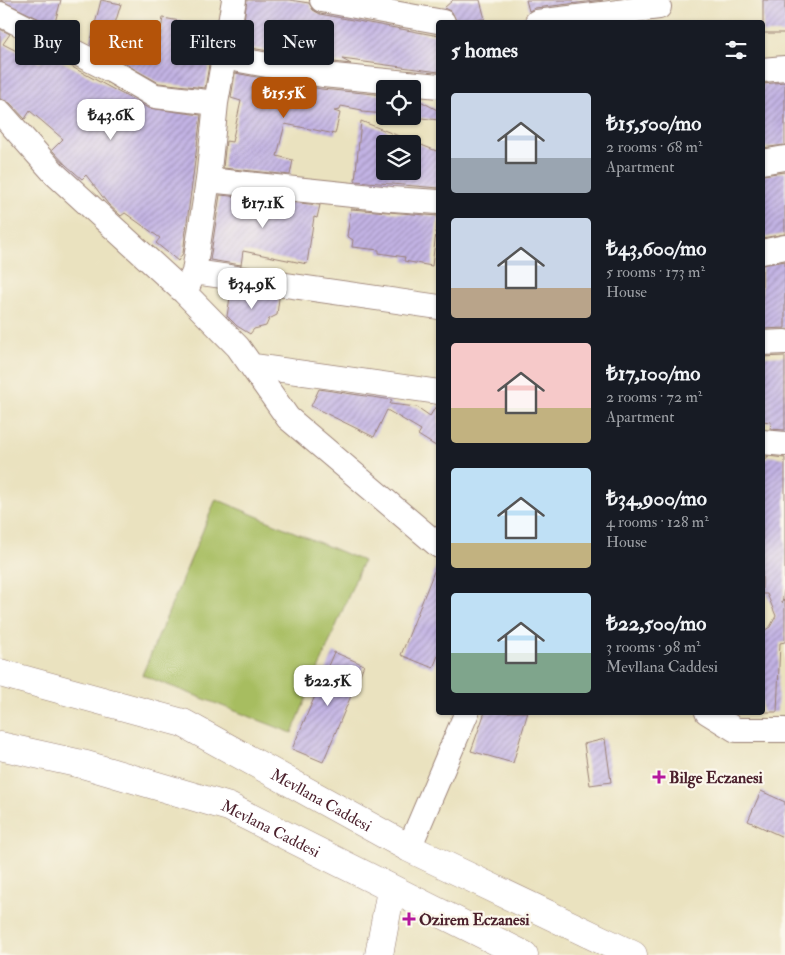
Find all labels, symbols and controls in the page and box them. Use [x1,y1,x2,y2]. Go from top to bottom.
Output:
chip: Buy [15,20,80,65]
chip: Rent [90,20,161,65]
chip: Filters [171,20,254,65]
chip: New [264,20,334,65]
icon: filters [722,36,750,64]
text: 5 homes [451,37,518,64]
pin: ₺15.5K [243,76,325,119]
map controls [376,80,421,180]
button: locate [376,80,421,125]
text: ₺15.5K [263,83,305,103]
pin: ₺43.6K [70,98,152,141]
text: ₺43.6K [88,105,134,125]
text: ₺15,500/mo [606,110,701,137]
icon: home [491,113,551,173]
button: layers [376,135,421,180]
text: 2 rooms · 68 m² [606,137,702,157]
text: Apartment [606,157,674,177]
pin: ₺17.1K [222,186,304,229]
text: ₺17.1K [242,193,284,213]
text: ₺43,600/mo [606,235,706,262]
icon: home [491,238,551,298]
text: 5 rooms · 173 m² [606,262,705,282]
pin: ₺34.9K [211,268,293,310]
text: ₺34.9K [229,274,275,294]
text: House [606,282,647,302]
text: ₺17,100/mo [606,360,700,387]
icon: home [491,363,551,423]
text: 2 rooms · 72 m² [606,387,702,407]
text: Apartment [606,407,674,427]
text: ₺34,900/mo [606,485,707,512]
icon: home [491,488,551,548]
text: 4 rooms · 128 m² [606,512,709,532]
text: House [606,532,647,552]
text: ₺22,500/mo [606,610,706,637]
icon: home [491,613,551,673]
text: 3 rooms · 98 m² [606,637,701,657]
text: Mevllana Caddesi [606,657,718,677]
pin: ₺22.5K [287,664,369,707]
text: ₺22.5K [305,671,351,691]
street label: Mevllana Caddesi [267,765,375,836]
place label: Bilge Eczanesi [669,768,763,789]
marker: Bilge Eczanesi [653,771,665,783]
street label: Mevlana Caddesi [218,796,323,862]
place label: Ozirem Eczanesi [419,910,530,930]
marker: Ozirem Eczanesi [403,913,415,925]

